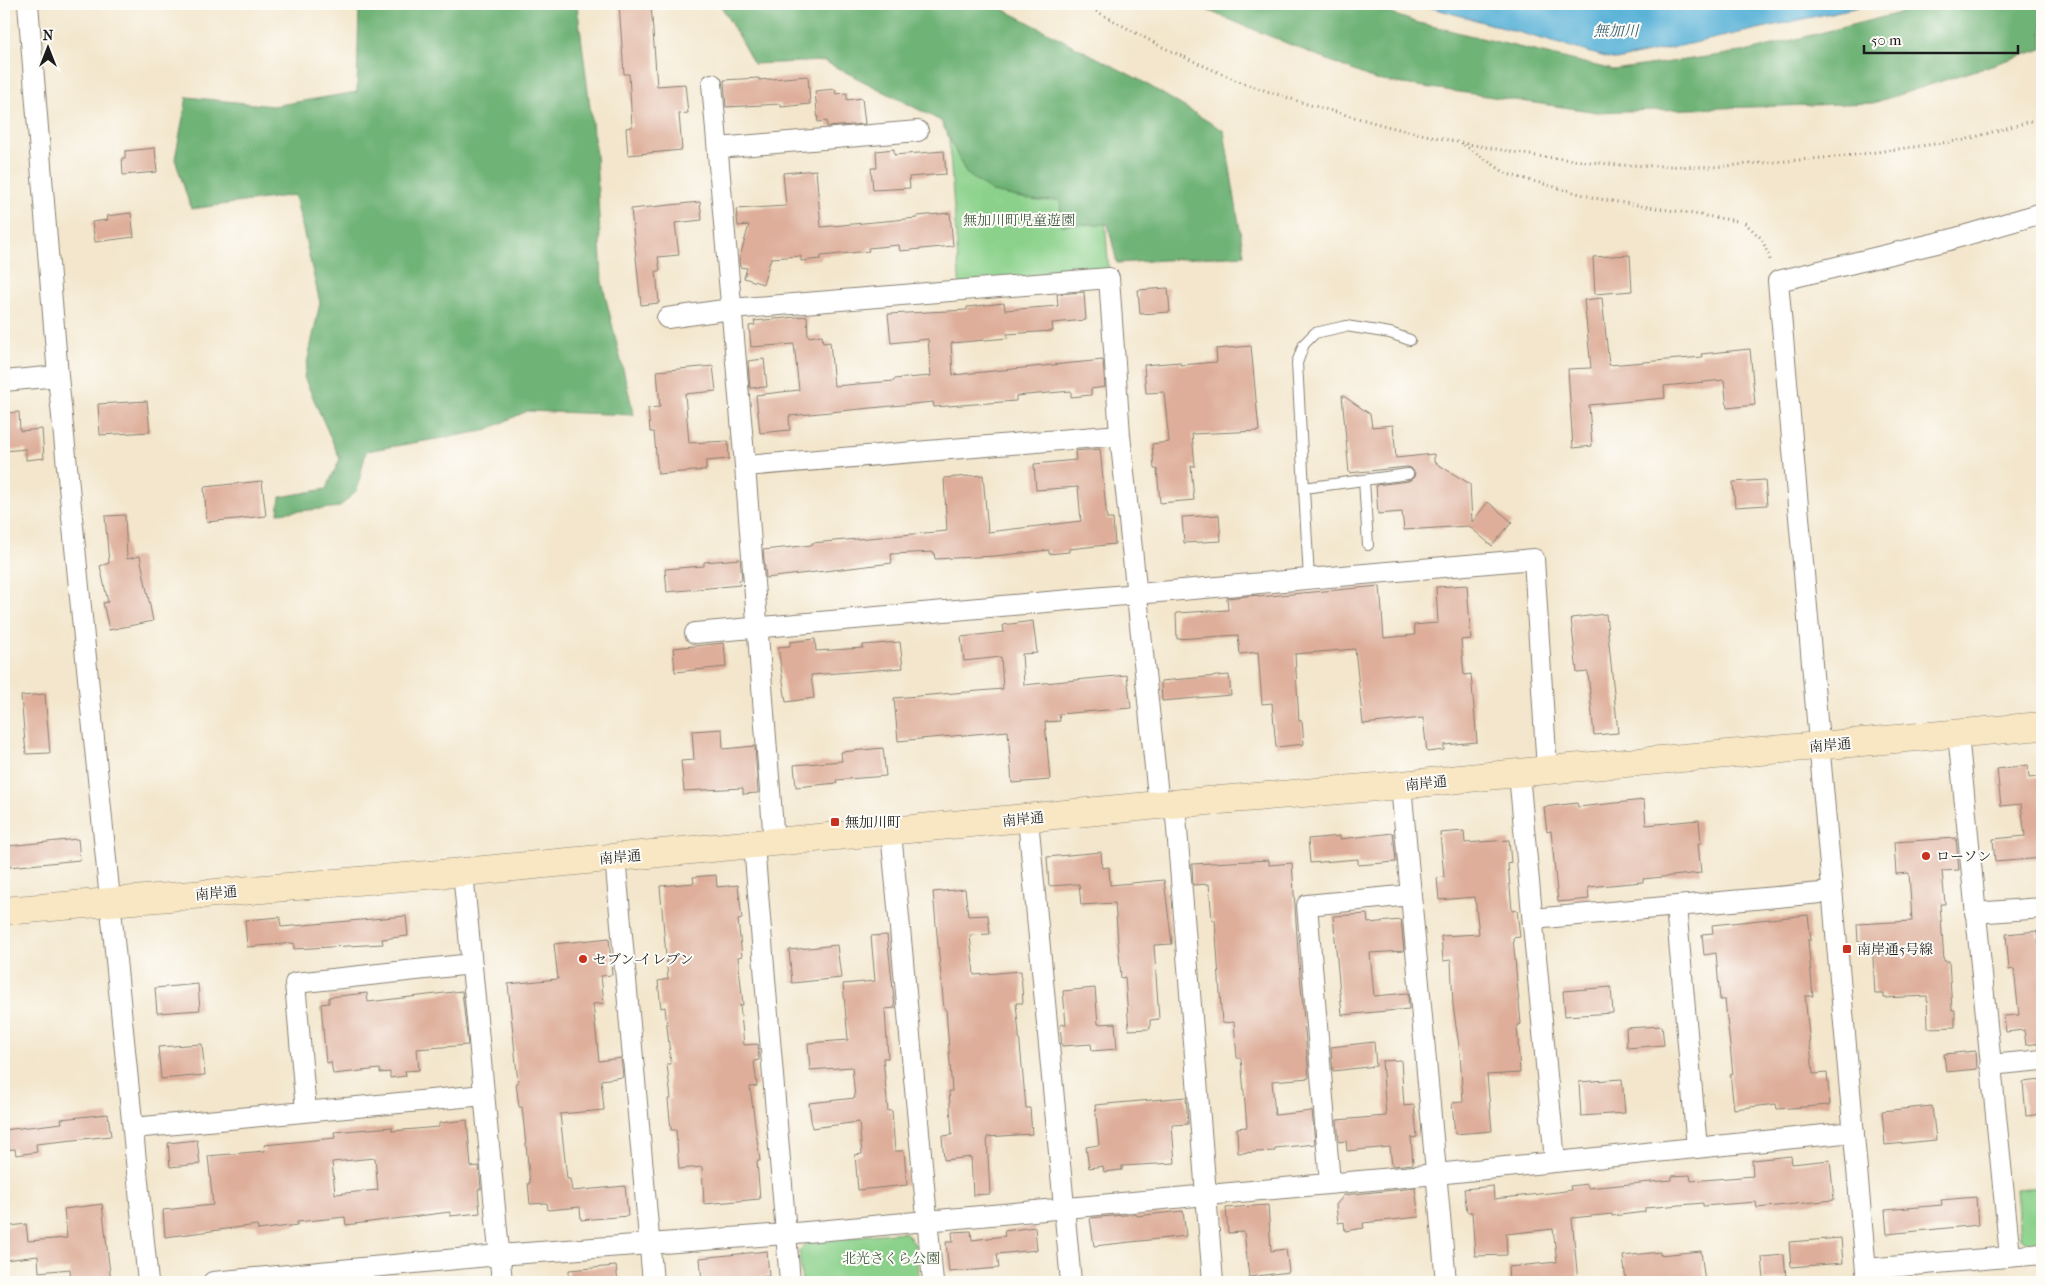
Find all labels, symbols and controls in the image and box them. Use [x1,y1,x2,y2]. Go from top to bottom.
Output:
north arrow [22,22,72,72]
water label: 無加川 [1593,22,1640,40]
scale bar [1864,22,2017,54]
text: N [43,27,54,44]
text: 50 m [1871,31,1902,49]
park label: 無加川町児童遊園 [963,212,1075,229]
street label: 南岸通 [1808,735,1852,756]
street label: 南岸通 [1404,773,1448,794]
street label: 南岸通 [1001,809,1045,830]
place label: 無加川町 [845,814,901,831]
marker: 無加川町 [829,816,841,828]
street label: 南岸通 [598,847,642,868]
place label: ローソン [1936,848,1991,865]
marker: ローソン [1920,850,1932,862]
street label: 南岸通 [194,883,238,904]
place label: 南岸通5号線 [1857,941,1933,958]
marker: 南岸通5号線 [1841,943,1853,955]
place label: セブン-イレブン [593,951,694,968]
marker: セブン-イレブン [577,953,589,965]
park label: 北光さくら公園 [842,1250,940,1267]

